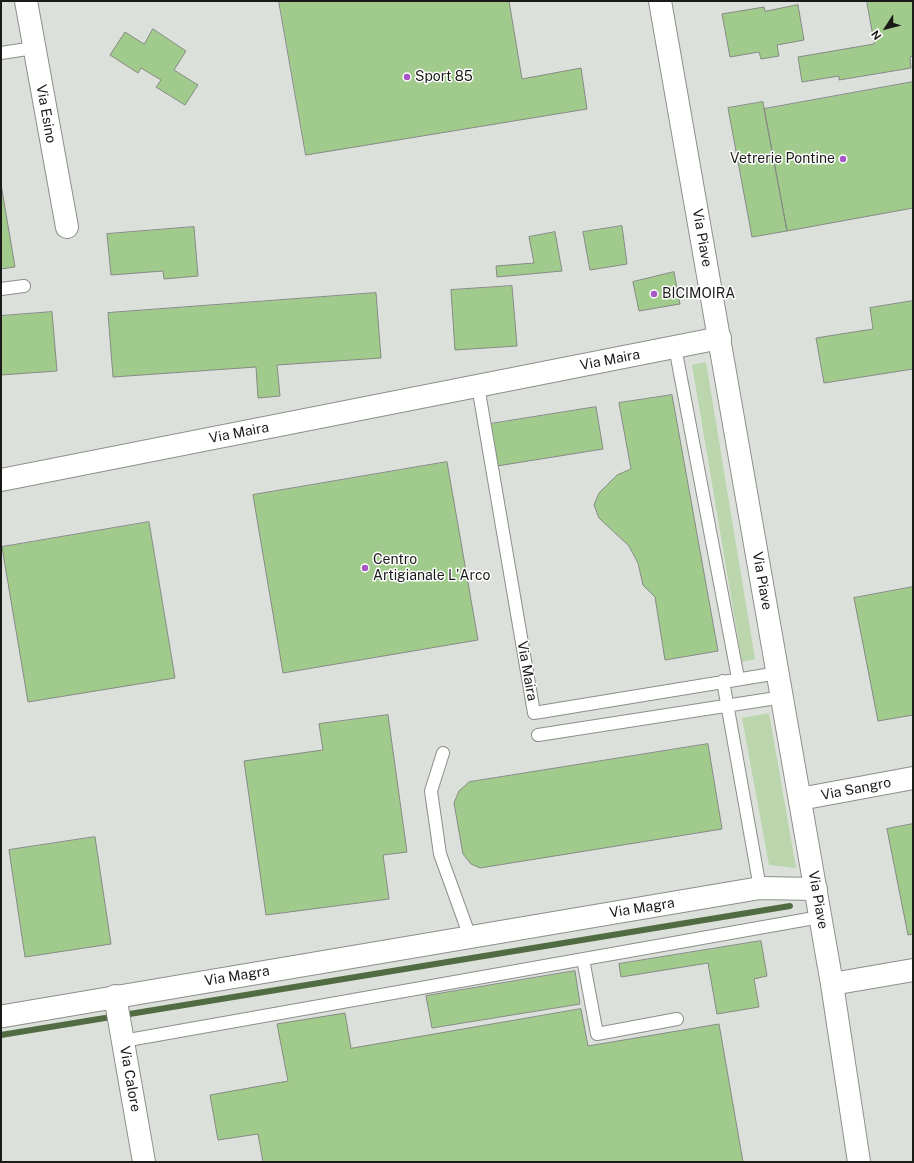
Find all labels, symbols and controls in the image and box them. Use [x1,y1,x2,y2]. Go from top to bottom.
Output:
north arrow [866,8,906,48]
text: N [869,28,884,42]
place label: Sport 85 [415,69,473,85]
marker: Sport 85 [402,72,412,82]
street label: Via Esino [33,83,59,145]
place label: Vetrerie Pontine [730,151,835,167]
marker: Vetrerie Pontine [838,154,848,164]
street label: Via Piave [689,208,715,268]
place label: BICIMOIRA [662,286,735,302]
marker: BICIMOIRA [649,289,659,299]
street label: Via Maira [579,346,641,374]
street label: Via Maira [208,419,270,447]
street label: Via Piave [749,551,775,611]
place label: Centro Artigianale L'Arco [373,552,490,584]
marker: Centro Artigianale L'Arco [360,563,370,573]
street label: Via Maira [513,640,541,702]
street label: Via Sangro [819,774,893,804]
street label: Via Piave [805,870,831,930]
street label: Via Magra [608,895,676,921]
street label: Via Magra [203,963,271,989]
street label: Via Calore [116,1045,144,1113]

